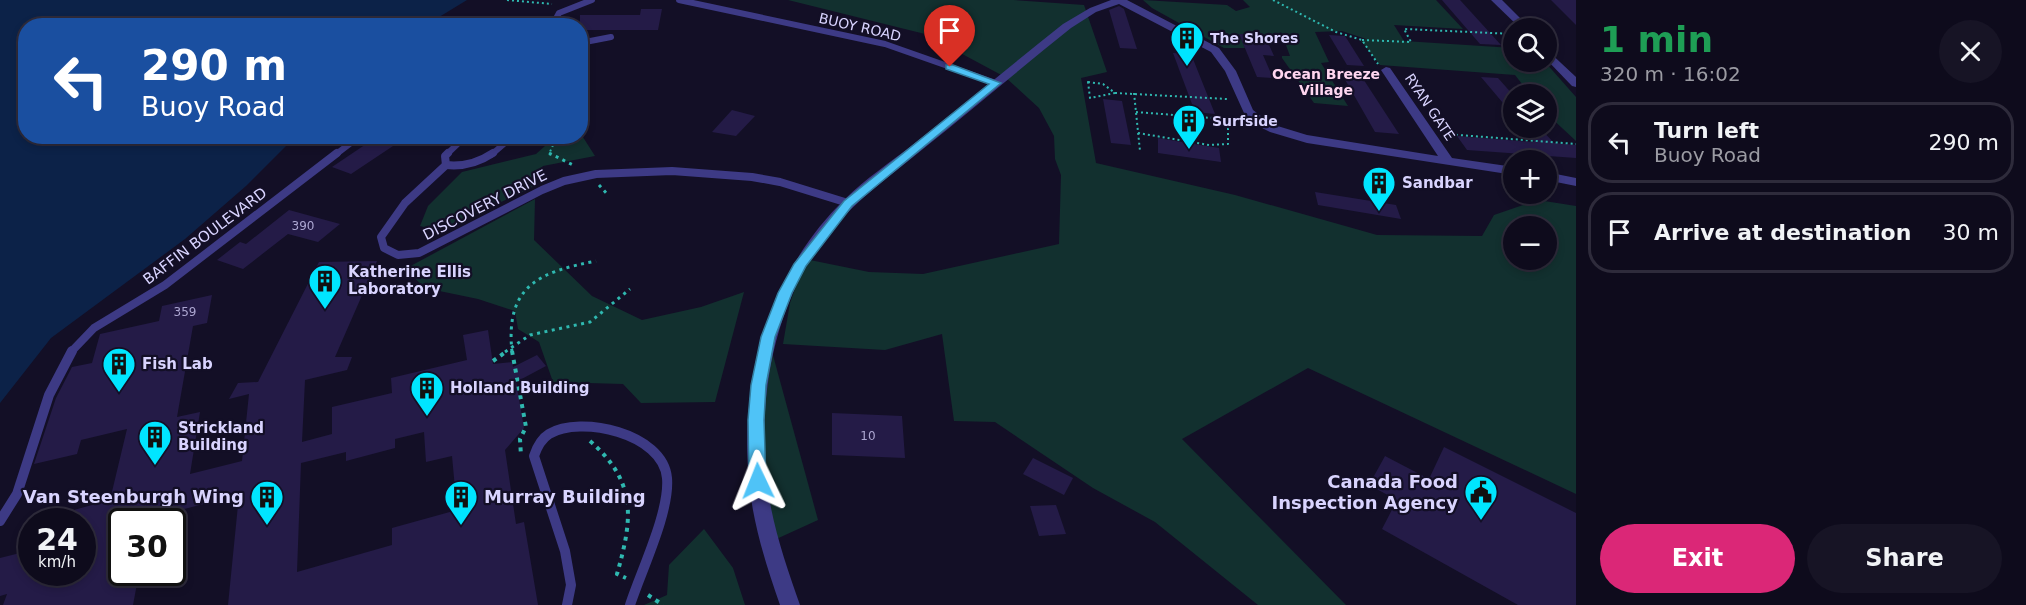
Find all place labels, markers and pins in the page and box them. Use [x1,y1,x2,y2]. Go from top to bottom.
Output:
pin [924,5,975,67]
building icon: The Shores [1169,20,1205,67]
place label: The Shores [1210,30,1298,46]
building icon: Surfside [1171,103,1207,150]
place label: Surfside [1212,113,1278,129]
building icon: Sandbar [1361,165,1397,212]
place label: Sandbar [1402,174,1473,192]
building icon: Katherine Ellis Laboratory [307,263,343,310]
place label: Katherine Ellis Laboratory [348,263,471,298]
building icon: Fish Lab [101,346,137,393]
place label: Fish Lab [142,355,213,373]
building icon: Holland Building [409,370,445,417]
place label: Holland Building [450,379,590,397]
building icon: Strickland Building [137,419,173,466]
place label: Strickland Building [178,419,264,454]
place label: Canada Food Inspection Agency [1272,471,1458,513]
public building icon: Canada Food Inspection Agency [1463,474,1499,521]
building icon: Van Steenburgh Wing [249,479,285,526]
building icon: Murray Building [443,479,479,526]
place label: Van Steenburgh Wing [23,486,244,507]
place label: Murray Building [484,486,646,507]

